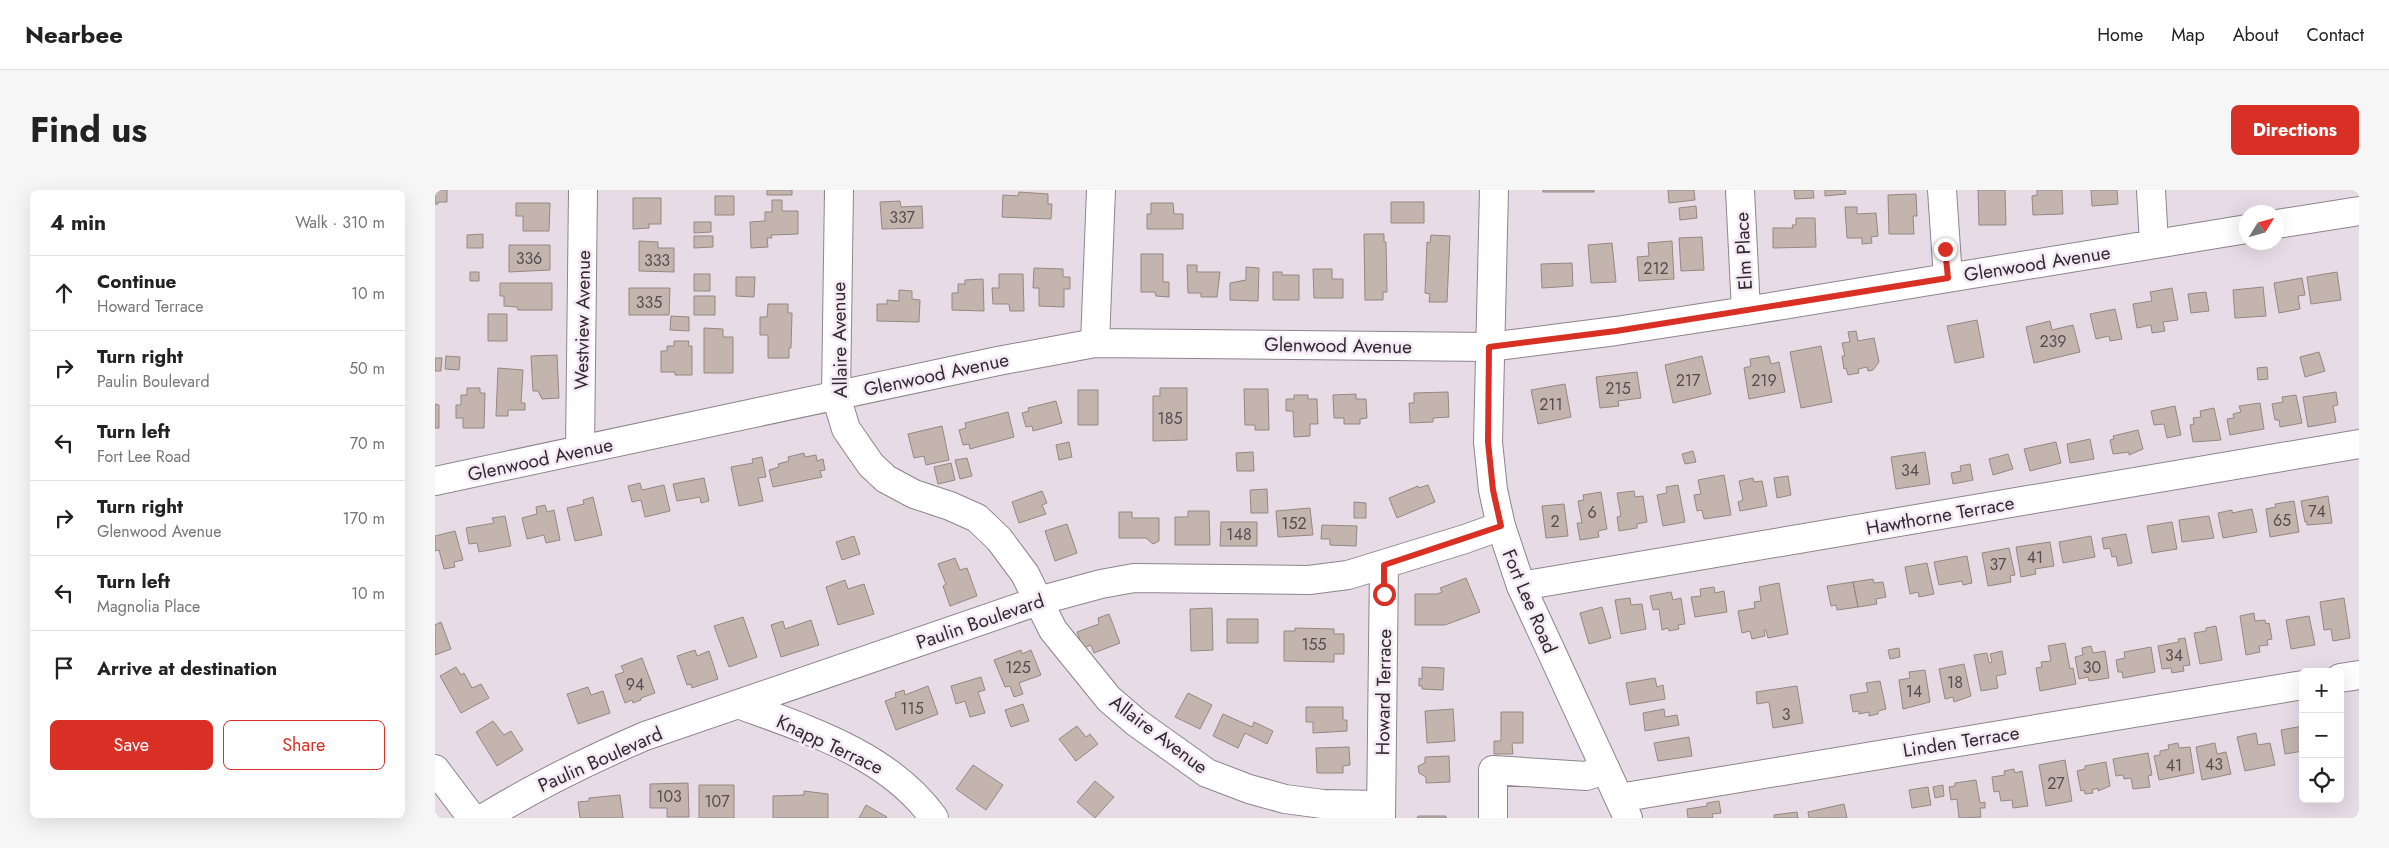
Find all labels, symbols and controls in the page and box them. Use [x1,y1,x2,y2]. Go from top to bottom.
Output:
text: Nearbee [25,17,123,52]
text: Home [2097,22,2143,48]
text: Map [2171,22,2205,48]
text: About [2233,22,2278,48]
text: Contact [2306,22,2364,48]
text: Find us [30,105,147,155]
button: Directions [2231,105,2359,155]
north arrow [2239,205,2284,250]
house number: 337 [889,206,915,229]
text: 4 min [50,208,106,238]
text: Walk · 310 m [295,211,385,234]
street label: Elm Place [1728,211,1759,291]
route end [1934,238,1957,261]
street label: Glenwood Avenue [1962,239,2112,288]
house number: 336 [516,247,542,270]
house number: 333 [644,249,670,272]
street label: Westview Avenue [568,250,597,390]
house number: 212 [1643,257,1669,280]
text: Continue [97,268,176,295]
icon: ahead [50,279,78,307]
street label: Allaire Avenue [825,281,854,398]
text: 10 m [351,282,385,305]
house number: 335 [636,291,662,314]
text: Howard Terrace [97,295,204,318]
house number: 239 [2039,330,2067,353]
street label: Glenwood Avenue [1264,331,1412,360]
text: Turn right [97,343,183,370]
street label: Glenwood Avenue [861,346,1011,403]
icon: right [50,354,78,382]
text: 50 m [349,357,385,380]
house number: 217 [1676,369,1701,392]
house number: 219 [1751,369,1777,392]
text: Paulin Boulevard [97,370,210,393]
house number: 215 [1605,377,1631,400]
house number: 211 [1539,393,1563,416]
house number: 185 [1158,407,1182,430]
text: Turn left [97,418,170,445]
icon: left [50,429,78,457]
street label: Glenwood Avenue [465,431,615,488]
text: 70 m [350,432,385,455]
text: Fort Lee Road [97,445,190,468]
house number: 34 [1901,459,1919,482]
street label: Hawthorne Terrace [1864,489,2017,542]
text: Turn right [97,493,183,520]
house number: 74 [2308,500,2326,523]
house number: 6 [1587,501,1597,524]
icon: right [50,504,78,532]
text: 170 m [343,507,385,530]
house number: 65 [2273,509,2291,532]
house number: 2 [1550,510,1560,533]
house number: 152 [1281,512,1307,535]
text: Glenwood Avenue [97,520,222,543]
house number: 148 [1226,523,1252,546]
street label: Fort Lee Road [1495,545,1564,658]
house number: 41 [2027,546,2043,569]
house number: 37 [1990,553,2007,576]
text: Turn left [97,568,170,595]
icon: left [50,579,78,607]
text: 10 m [351,582,385,605]
route start [1373,583,1396,606]
street label: Paulin Boulevard [913,587,1048,656]
text: Magnolia Place [97,595,200,618]
street label: Howard Terrace [1369,628,1398,756]
house number: 155 [1301,633,1327,656]
house number: 34 [2165,644,2183,667]
icon: arrive [50,654,78,682]
text: Arrive at destination [97,655,277,682]
house number: 125 [1005,656,1031,679]
house number: 30 [2083,656,2101,679]
map controls [2299,668,2344,803]
button: + [2299,668,2344,713]
house number: 18 [1947,671,1963,694]
house number: 94 [626,673,644,696]
house number: 14 [1906,680,1922,703]
street label: Allaire Avenue [1104,689,1213,780]
house number: 115 [900,697,924,720]
house number: 3 [1782,703,1791,726]
street label: Knapp Terrace [772,708,888,781]
button: − [2299,713,2344,758]
street label: Linden Terrace [1901,719,2021,764]
button: Save [50,720,213,770]
button: Share [223,720,385,770]
street label: Paulin Boulevard [534,720,667,799]
house number: 43 [2205,753,2223,776]
house number: 41 [2166,754,2182,777]
button: locate [2299,758,2344,803]
house number: 27 [2047,772,2065,795]
house number: 103 [656,785,682,808]
house number: 107 [704,790,730,813]

